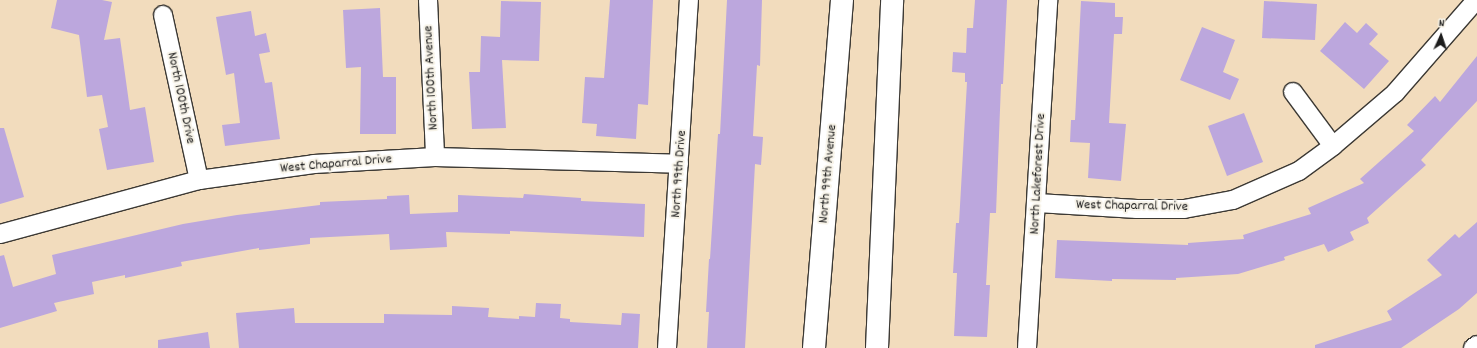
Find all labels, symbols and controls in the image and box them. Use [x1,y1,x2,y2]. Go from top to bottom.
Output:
north arrow [1421,16,1461,56]
text: N [1438,16,1445,32]
street label: North 100th Avenue [420,25,442,131]
street label: North 100th Drive [163,51,199,145]
street label: North Lakeforest Drive [1026,113,1050,235]
street label: North 99th Avenue [815,124,841,224]
street label: North 99th Drive [668,130,690,218]
street label: West Chaparral Drive [280,151,392,177]
street label: West Chaparral Drive [1076,197,1188,215]

